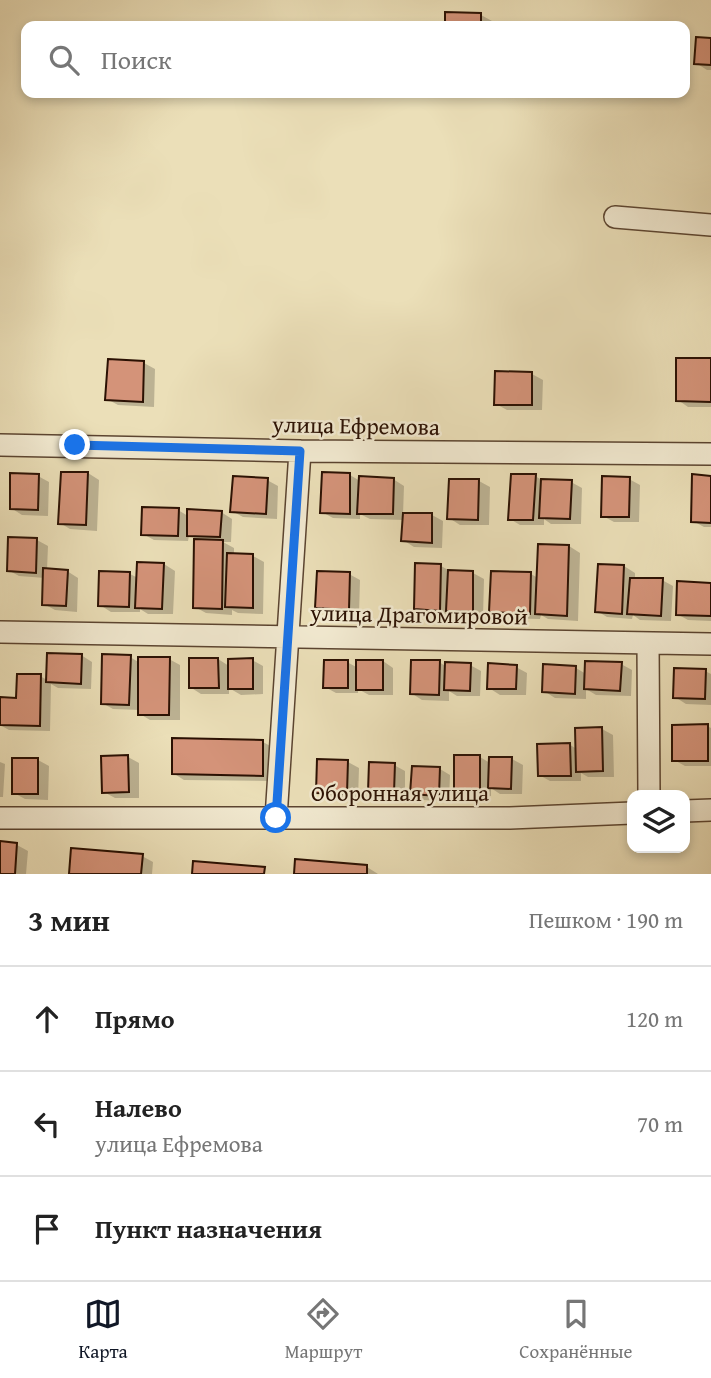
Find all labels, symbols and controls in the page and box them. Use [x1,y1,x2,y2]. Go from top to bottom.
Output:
search box [21,21,690,98]
text: Поиск [101,40,172,79]
icon: search [45,41,83,79]
street label: улица Ефремова [271,407,440,443]
route end [59,429,90,460]
street label: улица Драгомировой [309,596,528,632]
street label: Оборонная улица [311,776,489,809]
map controls [627,790,690,853]
button: layers [627,790,690,853]
route start [260,802,291,833]
text: 3 мин [28,898,110,942]
text: Пешком · 190 m [529,903,683,936]
text: Прямо [95,999,175,1038]
icon: ahead [28,1000,66,1038]
text: 120 m [626,1002,683,1035]
text: Налево [95,1088,182,1127]
icon: left [28,1105,66,1143]
text: 70 m [637,1107,683,1140]
text: улица Ефремова [95,1127,263,1160]
text: Пункт назначения [95,1209,322,1248]
icon: arrive [28,1210,66,1248]
tab: Карта [78,1295,128,1365]
tab: Маршрут [285,1295,362,1365]
tab: Сохранённые [519,1295,632,1365]

